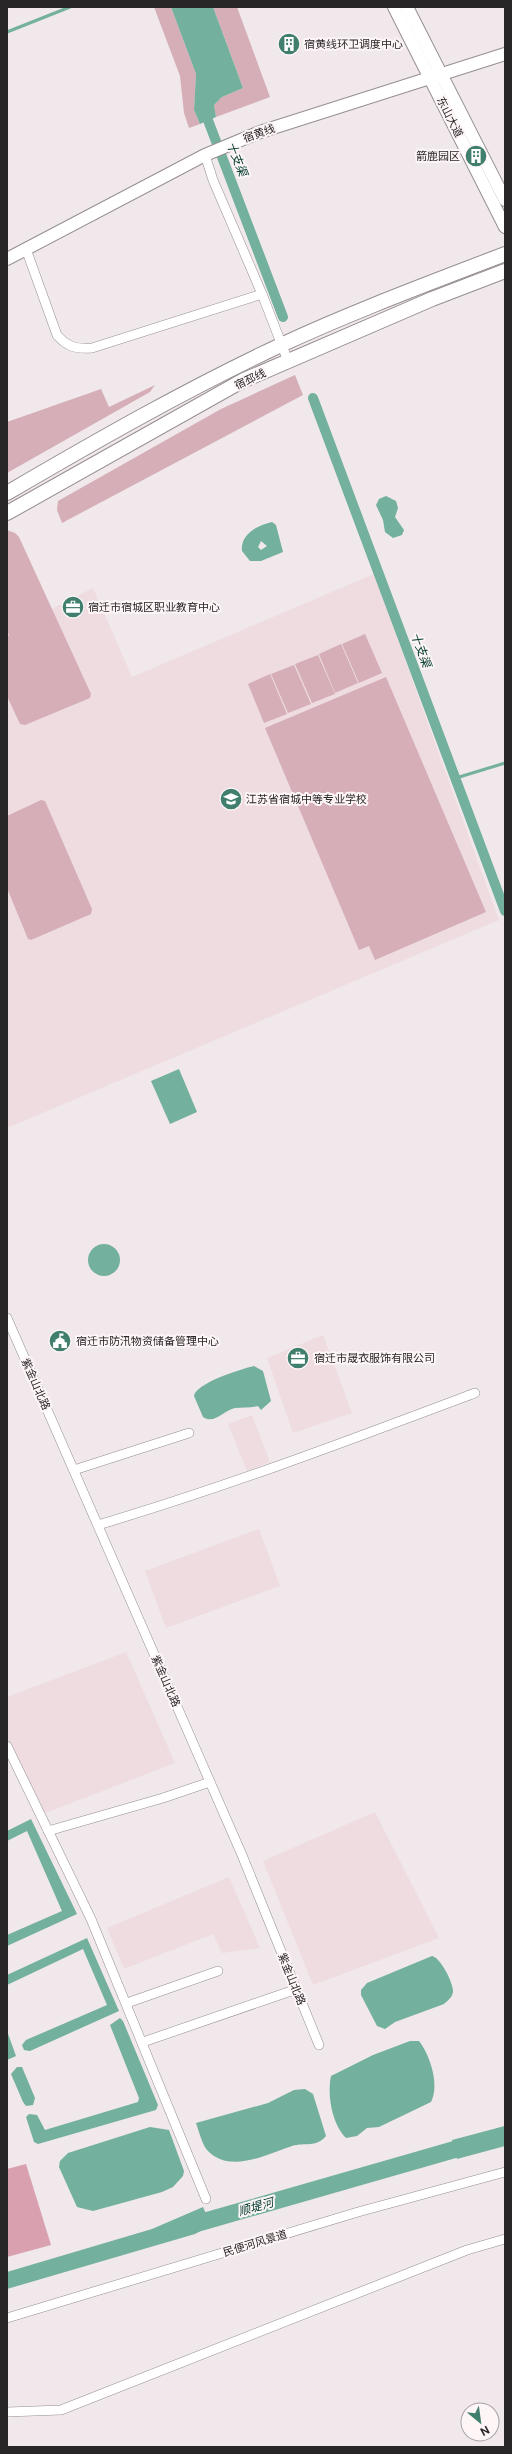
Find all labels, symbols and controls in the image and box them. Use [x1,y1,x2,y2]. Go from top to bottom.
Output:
building icon: 宿黄线环卫调度中心 [276,31,302,57]
place label: 宿黄线环卫调度中心 [304,38,403,50]
street label: 东山大道 [435,95,465,139]
street label: 宿黄线 [241,122,277,144]
water label: 十支渠 [224,140,251,180]
building icon: 箭鹿园区 [463,143,489,169]
place label: 箭鹿园区 [416,150,460,162]
street label: 宿邳线 [233,367,267,391]
office icon: 宿迁市宿城区职业教育中心 [60,594,86,620]
place label: 宿迁市宿城区职业教育中心 [88,601,220,613]
water label: 十支渠 [408,631,434,671]
school or university icon: 江苏省宿城中等专业学校 [218,786,244,812]
place label: 江苏省宿城中等专业学校 [246,793,367,805]
public building icon: 宿迁市防汛物资储备管理中心 [47,1328,73,1354]
place label: 宿迁市防汛物资储备管理中心 [76,1335,219,1347]
office icon: 宿迁市晟衣服饰有限公司 [285,1345,311,1371]
place label: 宿迁市晟衣服饰有限公司 [314,1352,435,1364]
street label: 紫金山北路 [19,1356,53,1412]
street label: 紫金山北路 [149,1653,183,1709]
street label: 紫金山北路 [276,1951,308,2007]
water label: 顺堤河 [237,2195,277,2219]
street label: 民便河风景道 [222,2228,288,2258]
north arrow [460,2402,500,2442]
text: N [478,2423,492,2438]

